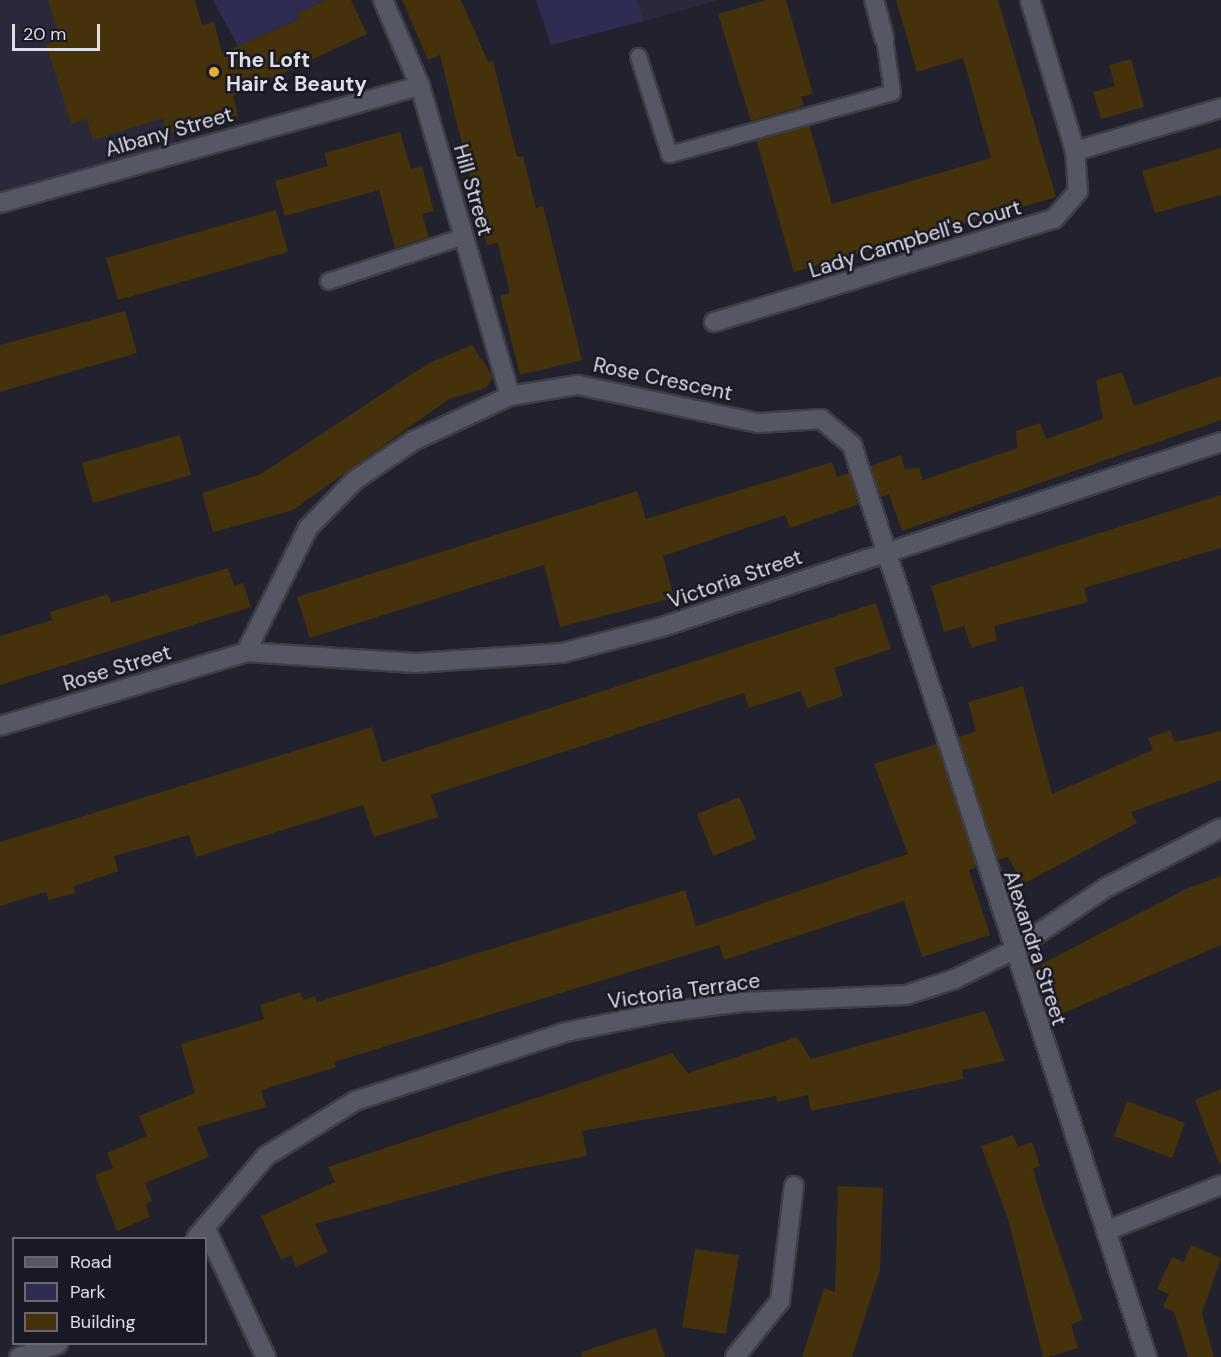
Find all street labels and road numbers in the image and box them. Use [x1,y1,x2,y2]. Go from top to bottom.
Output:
street label: Albany Street [102,102,236,162]
street label: Hill Street [448,141,498,239]
street label: Lady Campbell's Court [806,195,1024,283]
street label: Rose Crescent [591,352,735,406]
street label: Victoria Street [664,544,806,614]
street label: Rose Street [60,640,174,696]
street label: Alexandra Street [998,867,1072,1029]
street label: Victoria Terrace [606,968,762,1014]

